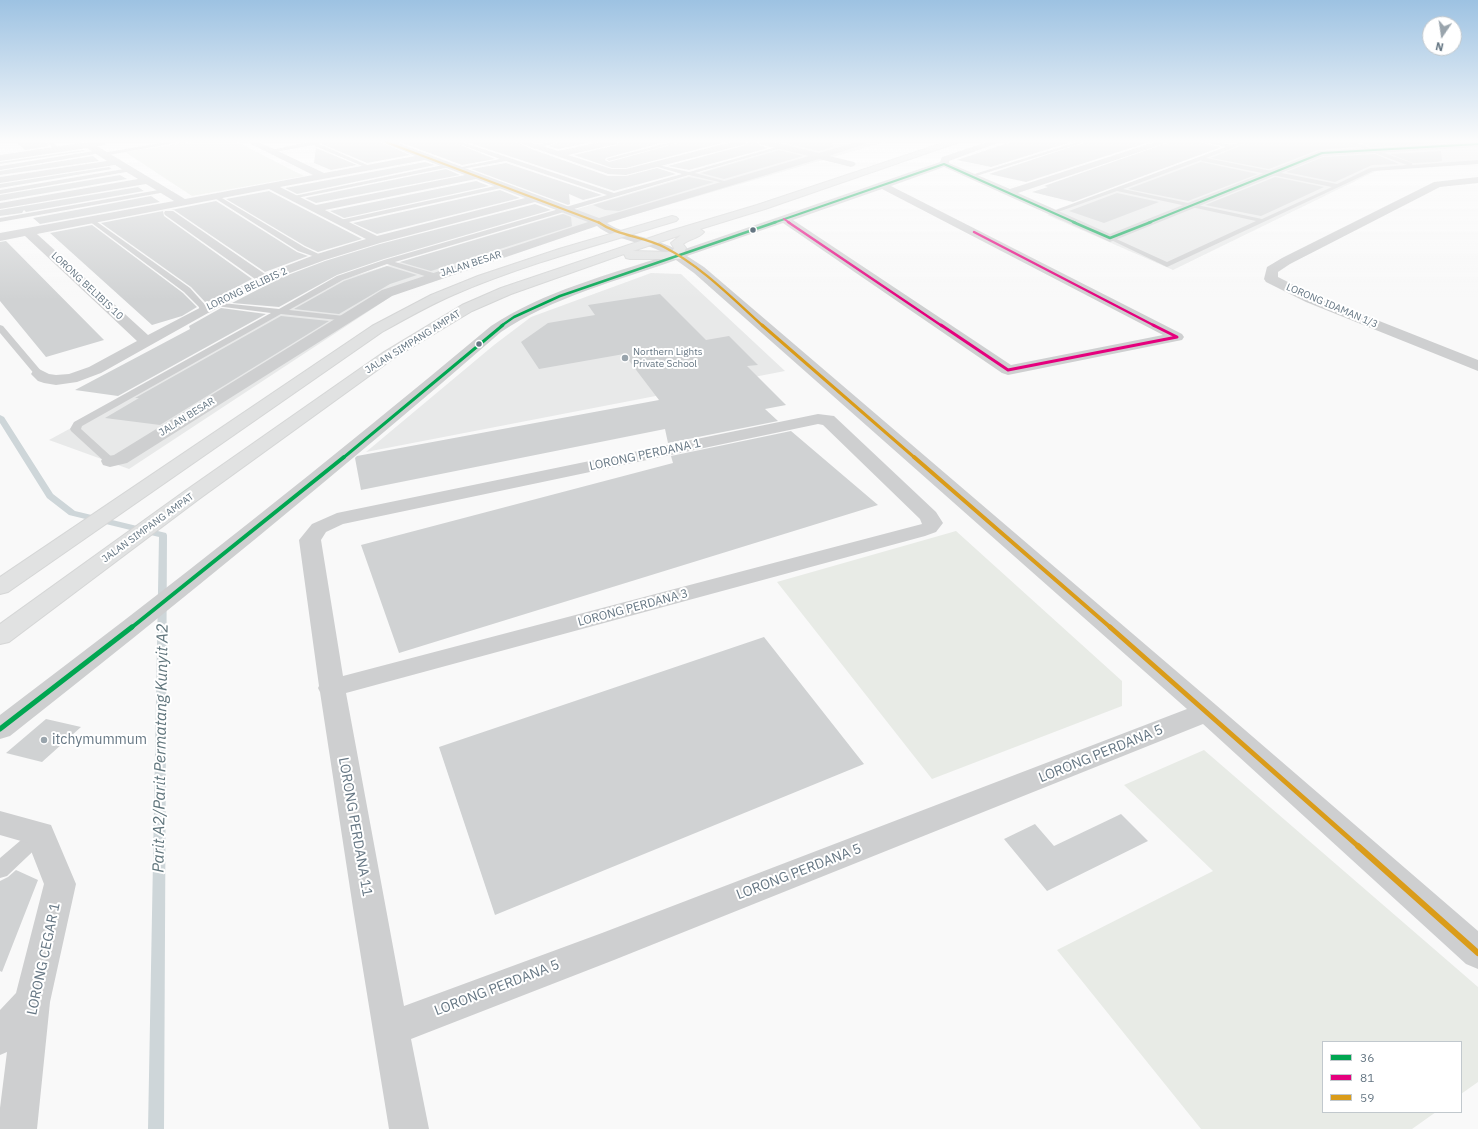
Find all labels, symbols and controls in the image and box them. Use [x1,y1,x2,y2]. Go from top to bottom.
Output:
north arrow [1422,16,1462,56]
text: N [1434,39,1445,54]
unlabelled marker [748,225,758,235]
street label: JALAN BESAR [439,248,503,280]
street label: LORONG BELIBIS 10 [49,250,125,322]
street label: LORONG BELIBIS 2 [205,265,289,313]
street label: LORONG IDAMAN 1/3 [1284,281,1380,331]
street label: JALAN SIMPANG AMPAT [363,308,463,376]
unlabelled marker [474,339,484,349]
place label: Northern Lights Private School [633,346,703,370]
marker: Northern Lights Private School [620,353,630,363]
street label: JALAN BESAR [157,395,217,439]
street label: LORONG PERDANA 1 [588,436,702,474]
street label: JALAN SIMPANG AMPAT [100,491,196,565]
street label: LORONG PERDANA 3 [576,586,690,630]
water label: Parit A2/Parit Permatang Kunyit A2 [149,623,173,873]
street label: LORONG PERDANA 5 [1036,721,1166,787]
place label: itchymummum [52,732,147,748]
marker: itchymummum [39,735,49,745]
street label: LORONG PERDANA 11 [334,756,376,898]
street label: LORONG PERDANA 5 [734,840,864,904]
street label: LORONG CEGAR 1 [24,901,64,1017]
street label: LORONG PERDANA 5 [432,956,562,1020]
legend [1322,1041,1462,1113]
text: 36 [1360,1050,1374,1065]
text: 81 [1360,1070,1374,1085]
text: 59 [1360,1090,1374,1105]

